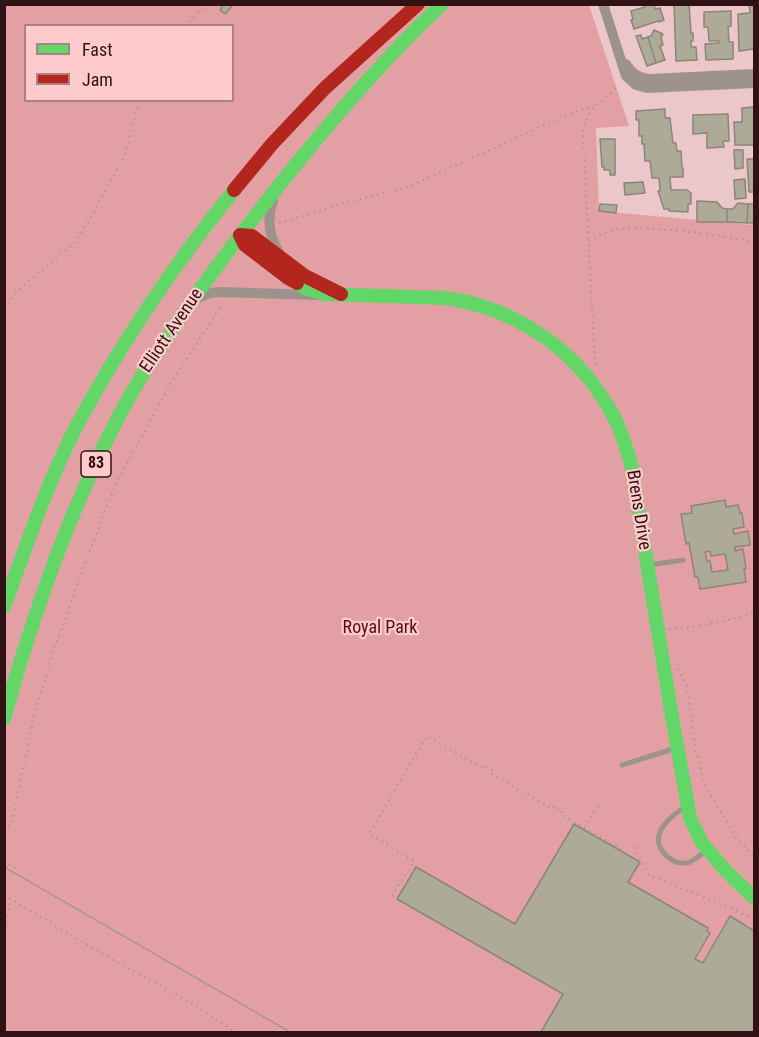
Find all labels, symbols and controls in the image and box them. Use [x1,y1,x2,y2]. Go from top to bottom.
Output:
legend [24,24,234,102]
text: Fast [82,39,113,60]
text: Jam [82,69,113,90]
street label: Elliott Avenue [136,285,208,377]
road number: 83 [81,451,111,477]
street label: Brens Drive [621,469,655,551]
park label: Royal Park [343,617,417,639]

